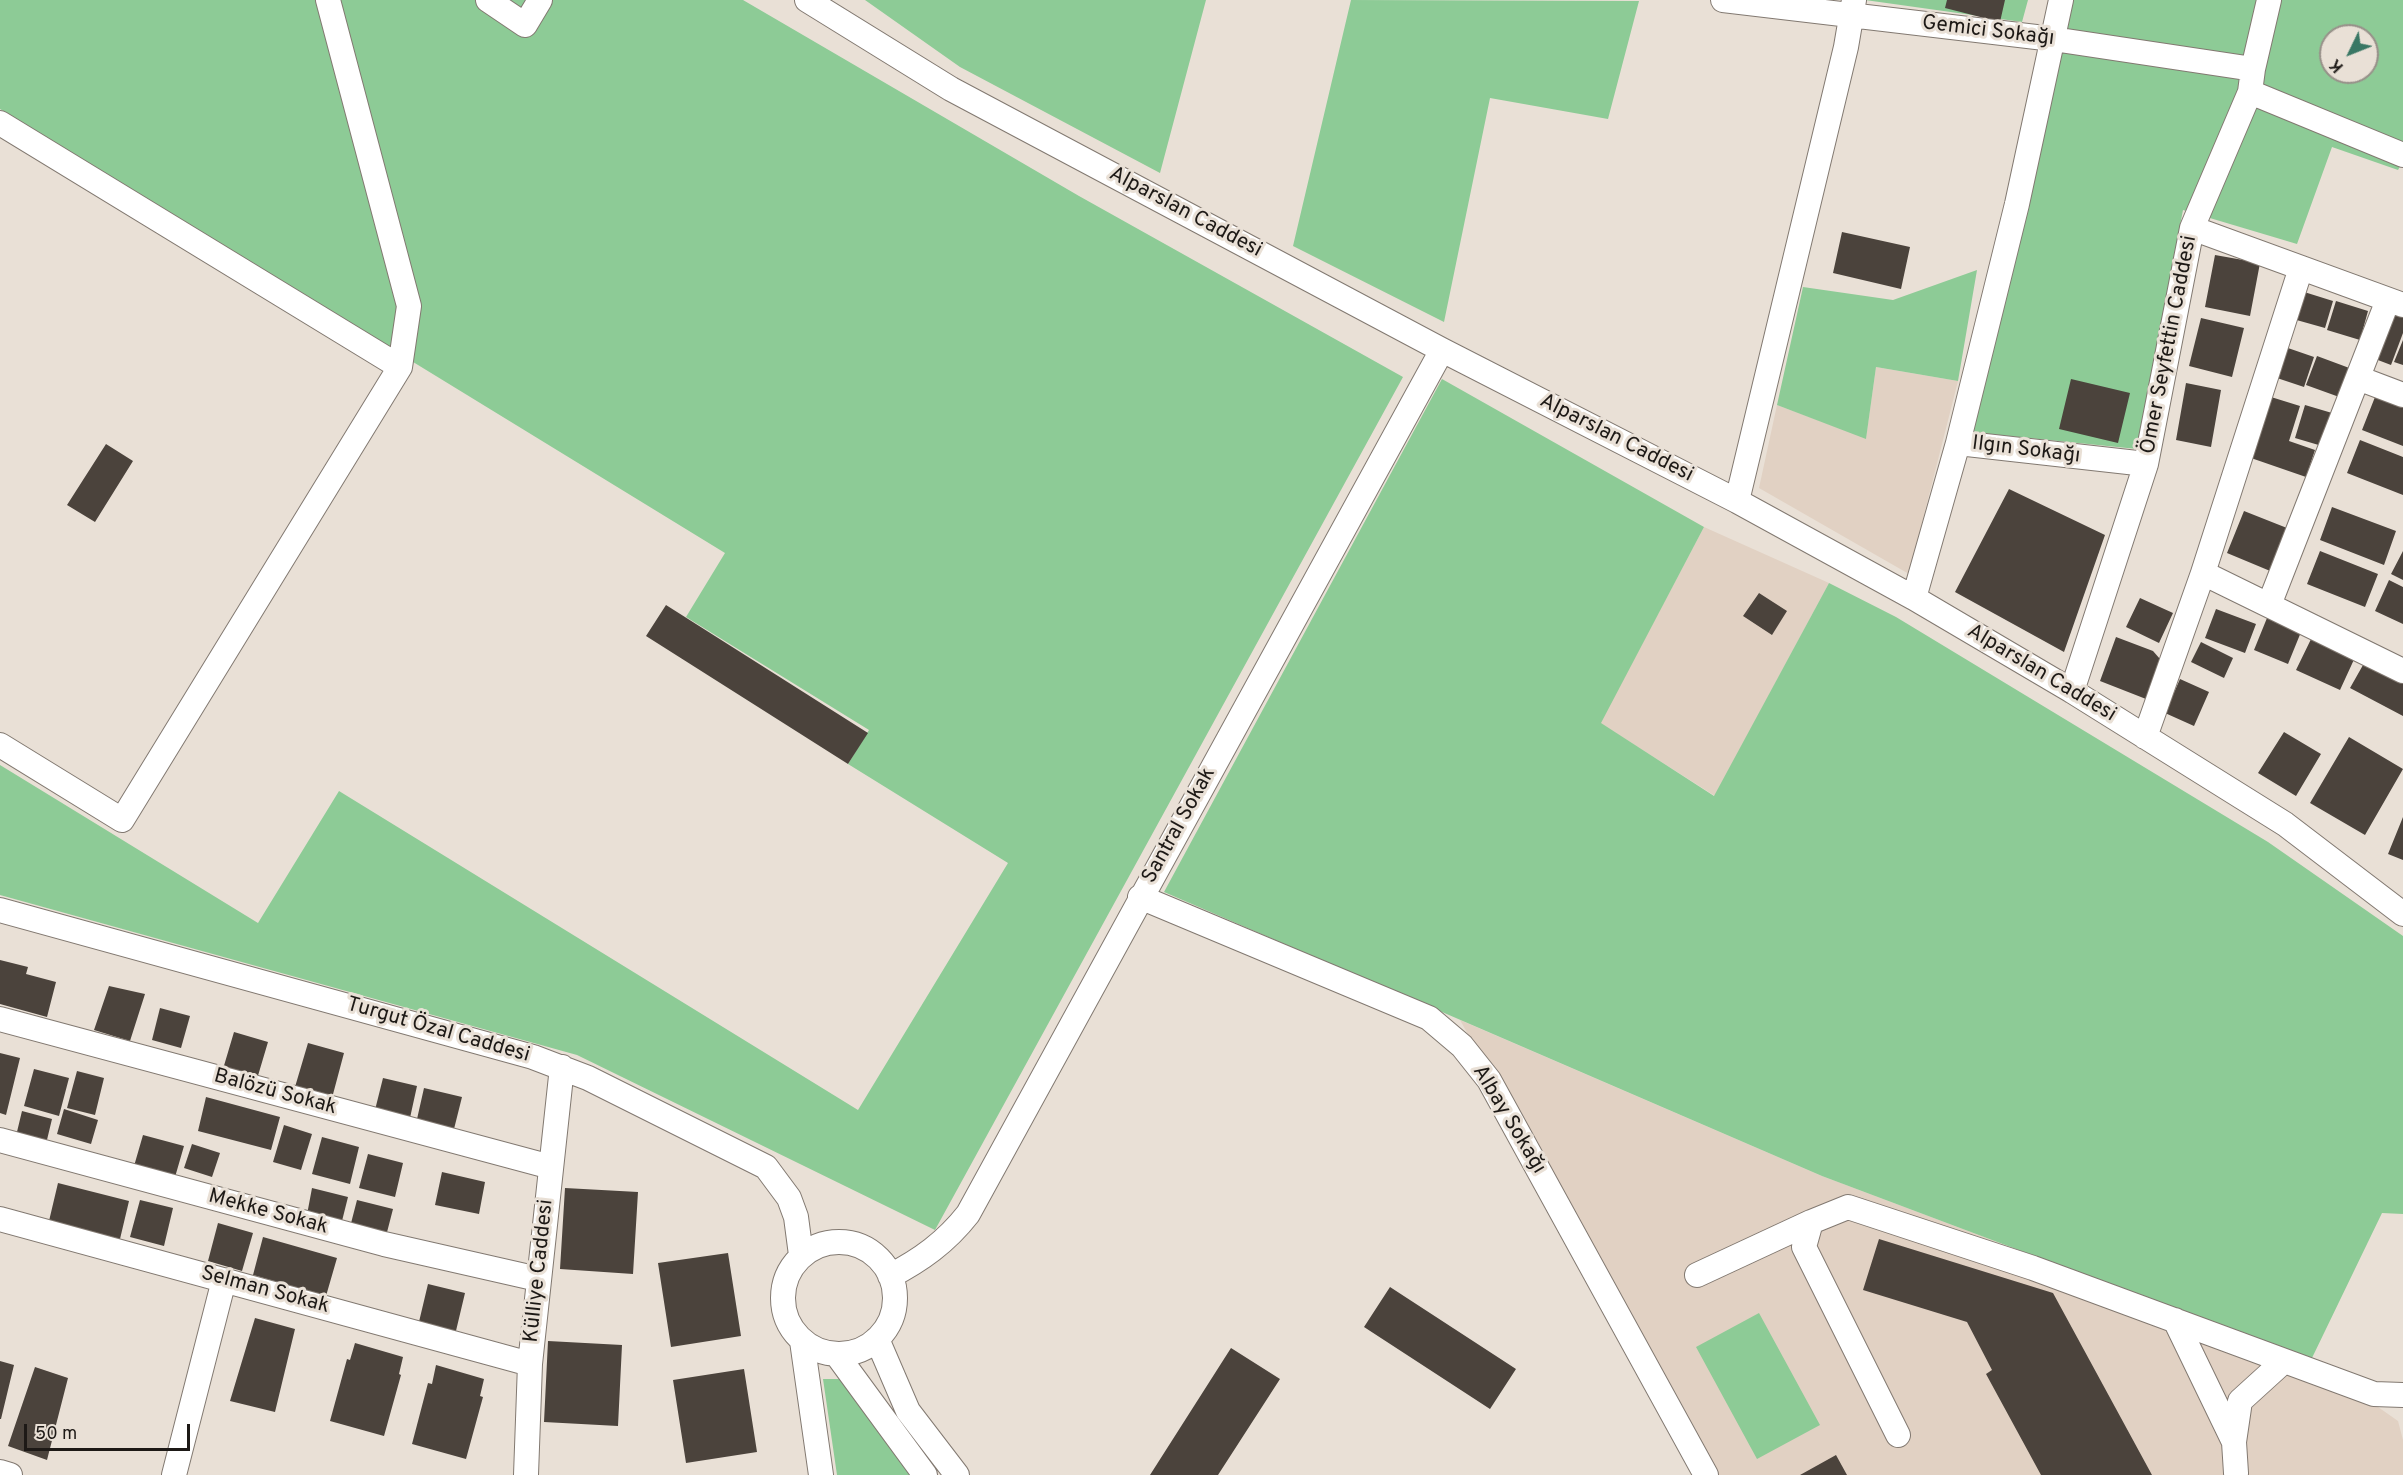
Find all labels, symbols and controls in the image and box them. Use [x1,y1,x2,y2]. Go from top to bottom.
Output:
street label: Gemici Sokağı [1920,11,2056,53]
north arrow [2319,24,2379,84]
text: K [2326,54,2348,76]
street label: Alparslan Caddesi [1104,162,1266,264]
street label: Ömer Seyfettin Caddesi [2136,234,2204,456]
street label: Alparslan Caddesi [1535,389,1697,489]
street label: Ilgın Sokağı [1970,432,2082,470]
street label: Alparslan Caddesi [1962,620,2120,728]
street label: Santral Sokak [1138,764,1222,888]
street label: Turgut Özal Caddesi [343,993,533,1069]
street label: Albay Sokağı [1466,1061,1550,1179]
street label: Balözü Sokak [211,1065,339,1121]
street label: Mekke Sokak [205,1185,331,1241]
street label: Külliye Caddesi [520,1198,560,1344]
street label: Selman Sokak [198,1262,332,1320]
scale bar [27,1412,194,1450]
text: 50 m [35,1423,77,1446]

